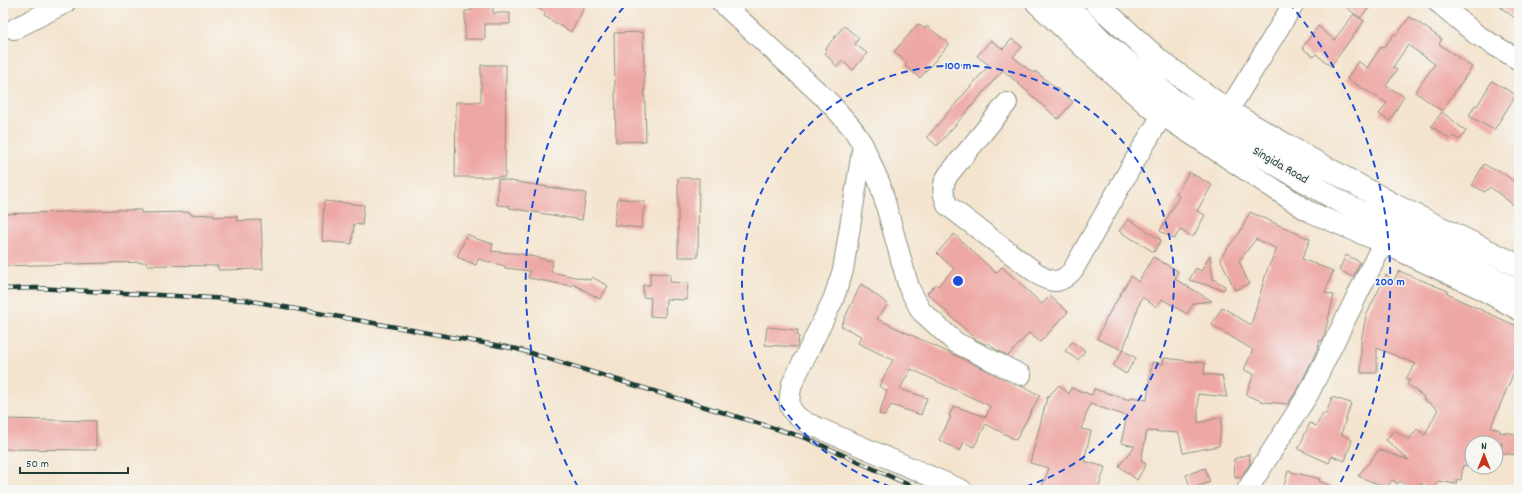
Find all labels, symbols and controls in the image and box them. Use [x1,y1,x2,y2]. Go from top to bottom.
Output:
text: 100 m [945,58,971,75]
street label: Singida Road [1249,142,1311,190]
centre of rings [951,274,965,288]
text: 200 m [1375,274,1405,291]
north arrow [1464,435,1504,475]
text: N [1481,439,1487,455]
scale bar [20,449,128,475]
text: 50 m [26,456,49,473]

